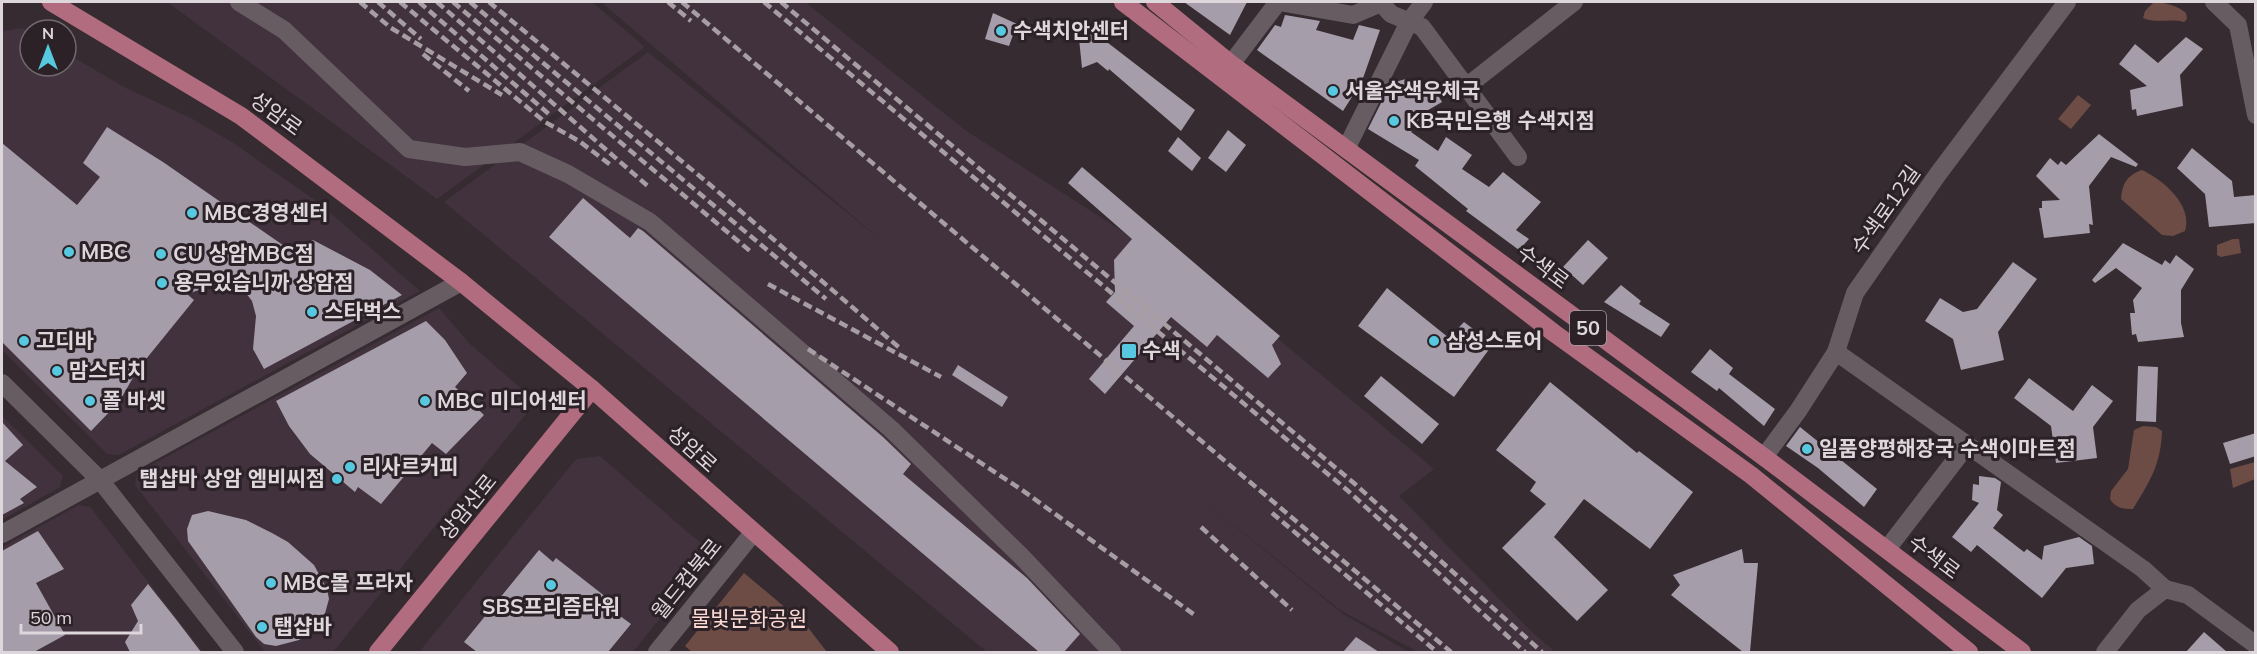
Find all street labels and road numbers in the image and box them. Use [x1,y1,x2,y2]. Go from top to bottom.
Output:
street label: 성암로 [245,86,308,141]
street label: 수색로12길 [1845,160,1925,259]
street label: 수색로 [1513,238,1575,294]
road number: 50 [1570,311,1606,345]
street label: 성암로 [662,419,723,477]
street label: 상암산로 [433,468,502,545]
street label: 수색로 [1904,528,1966,584]
street label: 월드컵북로 [646,533,727,624]

